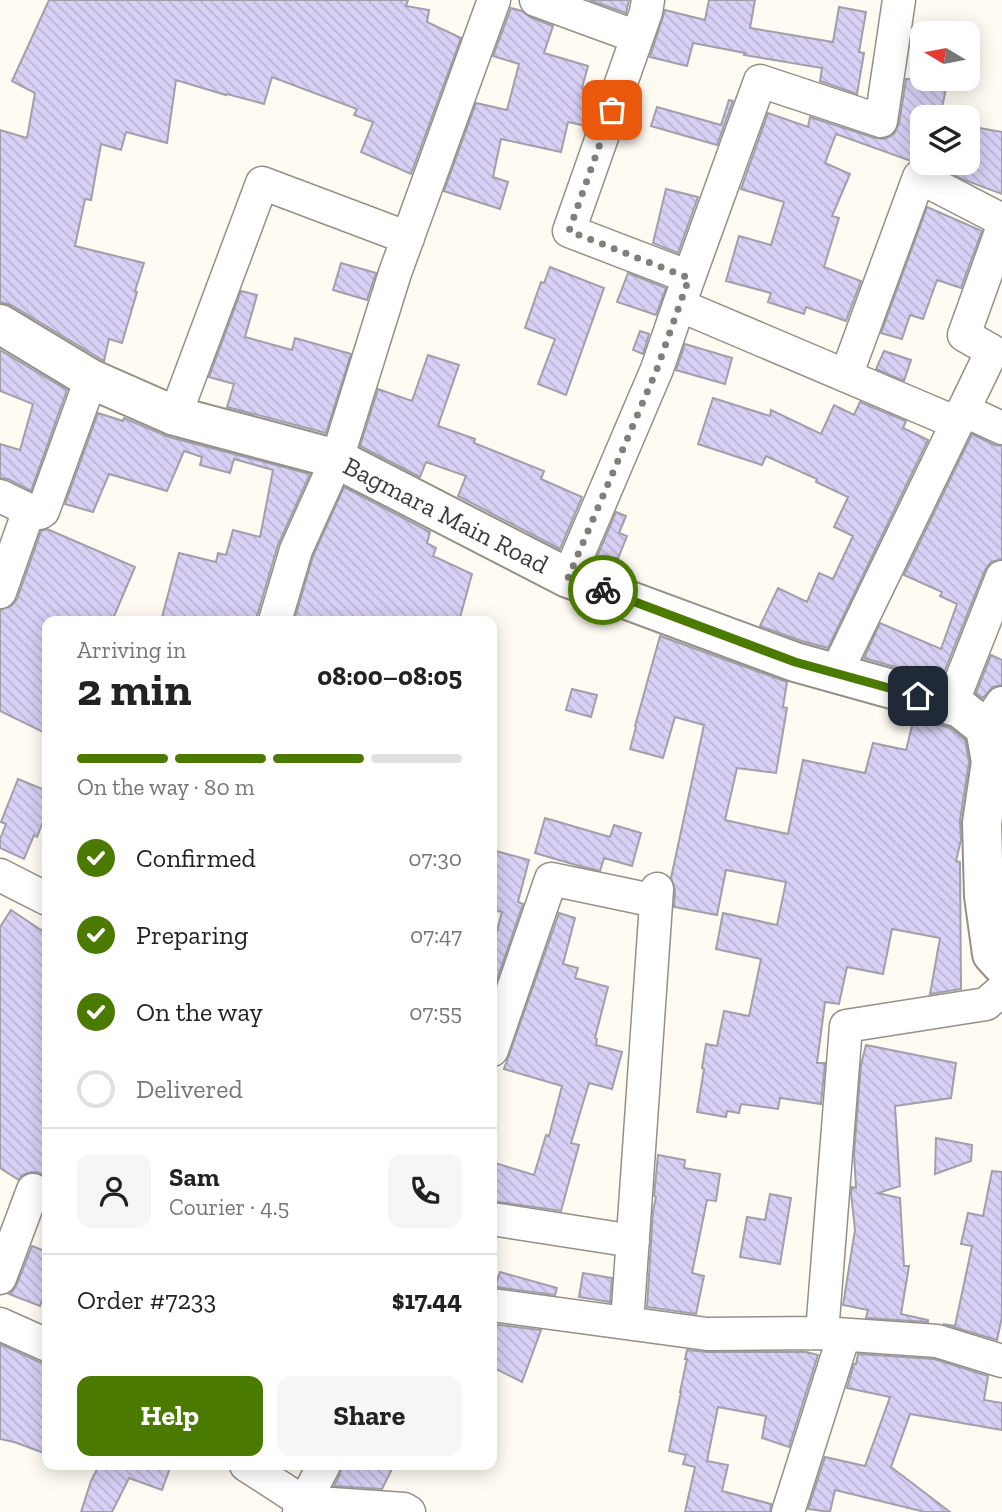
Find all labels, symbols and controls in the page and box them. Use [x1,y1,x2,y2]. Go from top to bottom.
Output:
north arrow [910,21,980,91]
map controls [910,21,980,175]
pin [582,80,642,140]
icon: bag [593,91,631,129]
button: layers [910,105,980,175]
street label: Bagmara Main Road [338,449,554,581]
courier [568,555,638,625]
icon: bike [584,571,622,609]
text: Arriving in [77,636,186,664]
text: 08:00–08:05 [317,660,462,692]
text: 2 min [77,662,192,717]
pin [888,666,948,726]
icon: home [899,677,937,715]
text: On the way · 80 m [77,773,255,801]
icon: check [77,839,115,877]
text: Confirmed [136,842,256,874]
text: 07:30 [408,844,462,872]
icon: check [77,916,115,954]
text: Preparing [136,919,248,951]
text: 07:47 [410,921,462,949]
icon: check [77,993,115,1031]
text: On the way [136,996,263,1028]
text: 07:55 [409,998,462,1026]
text: Delivered [136,1073,243,1105]
button: person [77,1154,151,1228]
button: phone [388,1154,462,1228]
text: Sam [169,1161,219,1193]
text: Courier · 4.5 [169,1193,289,1221]
text: Order #7233 [77,1284,216,1316]
text: $17.44 [392,1284,462,1316]
button: Help [77,1376,263,1456]
button: Share [277,1376,462,1456]

